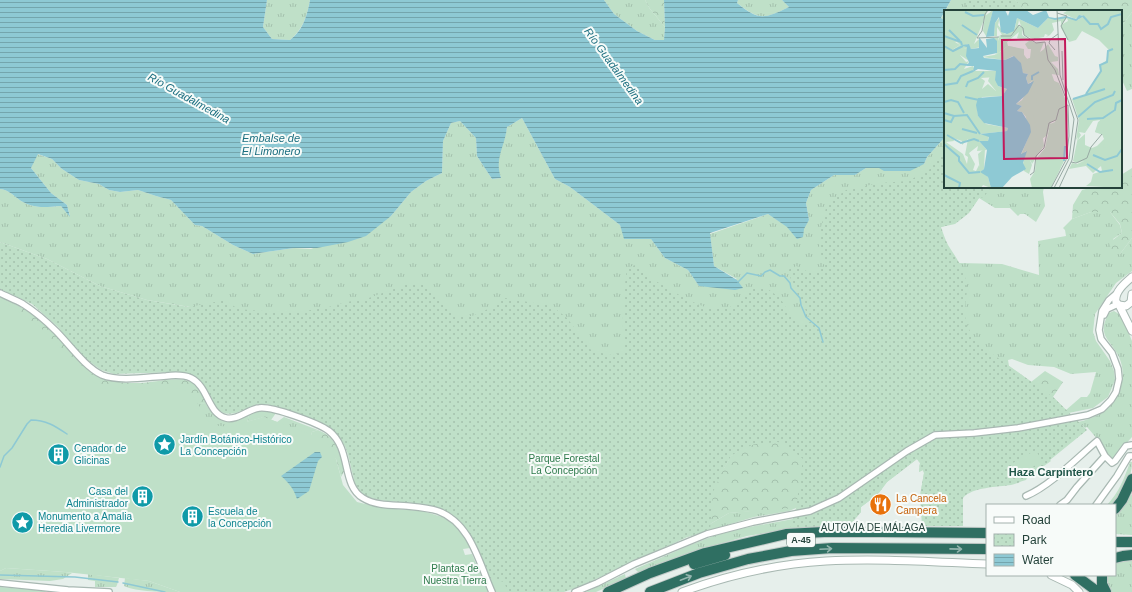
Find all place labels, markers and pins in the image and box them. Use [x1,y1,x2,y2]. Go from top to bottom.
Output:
place icon: Jardín Botánico-Histórico La Concepción [151,432,177,458]
place label: Jardín Botánico-Histórico La Concepción [180,434,292,457]
building icon: Cenador de Glicinas [45,441,71,467]
place label: Cenador de Glicinas [74,443,127,466]
building icon: Casa del Administrador [130,484,156,510]
place label: Casa del Administrador [66,486,129,509]
restaurant icon: La Cancela Campera [867,491,893,517]
place label: La Cancela Campera [896,493,947,516]
building icon: Escuela de la Concepción [180,504,206,530]
place label: Escuela de la Concepción [208,506,271,529]
place icon: Monumento a Amalia Heredia Livermore [9,509,35,535]
place label: Monumento a Amalia Heredia Livermore [38,511,132,534]

